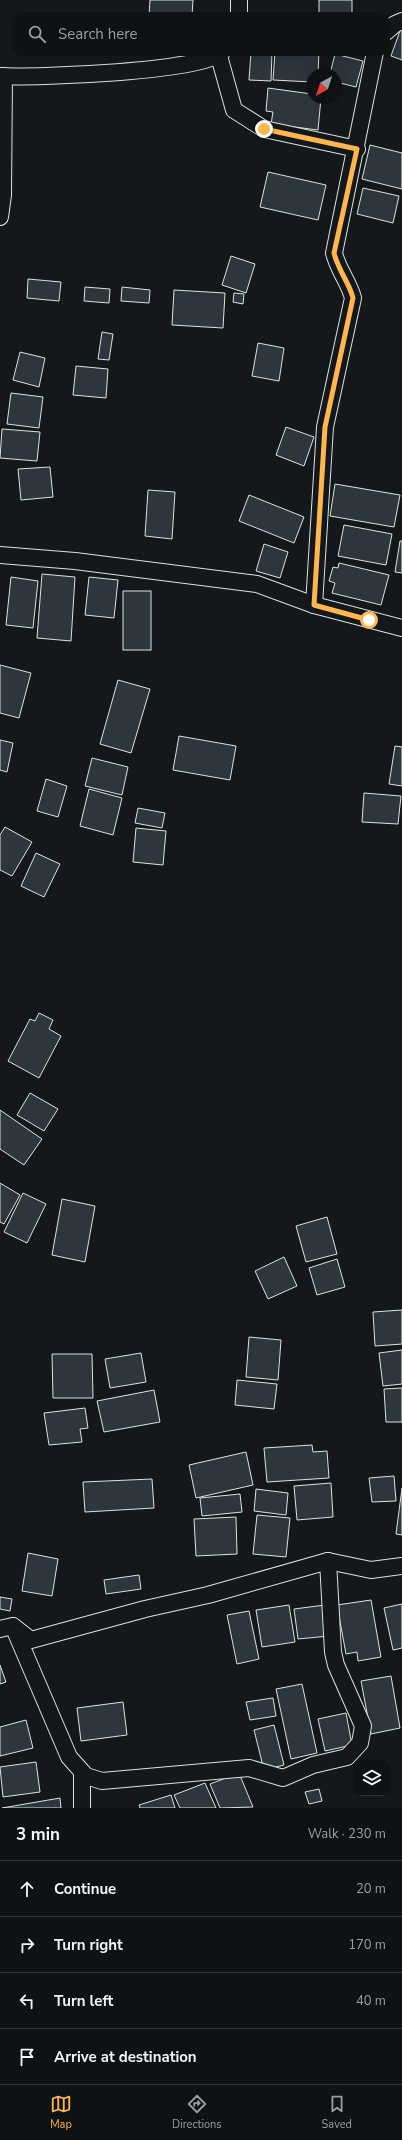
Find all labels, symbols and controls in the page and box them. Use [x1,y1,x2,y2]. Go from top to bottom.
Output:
search box [12,12,390,56]
icon: search [26,23,48,45]
text: Search here [58,24,138,44]
north arrow [306,68,342,104]
route end [255,120,273,138]
route start [360,611,378,629]
map controls [354,1760,390,1796]
button: layers [354,1760,390,1796]
text: 3 min [16,1823,60,1846]
text: Walk · 230 m [308,1825,386,1843]
icon: ahead [16,1878,38,1900]
text: Continue [54,1879,116,1899]
text: 20 m [356,1880,386,1898]
icon: right [16,1934,38,1956]
text: Turn right [54,1935,123,1955]
text: 170 m [348,1936,386,1954]
icon: left [16,1990,38,2012]
text: Turn left [54,1991,113,2011]
text: 40 m [356,1992,386,2010]
icon: arrive [16,2046,38,2068]
text: Arrive at destination [54,2047,197,2067]
tab: Map [50,2093,72,2132]
tab: Directions [172,2093,222,2132]
tab: Saved [322,2093,352,2132]

